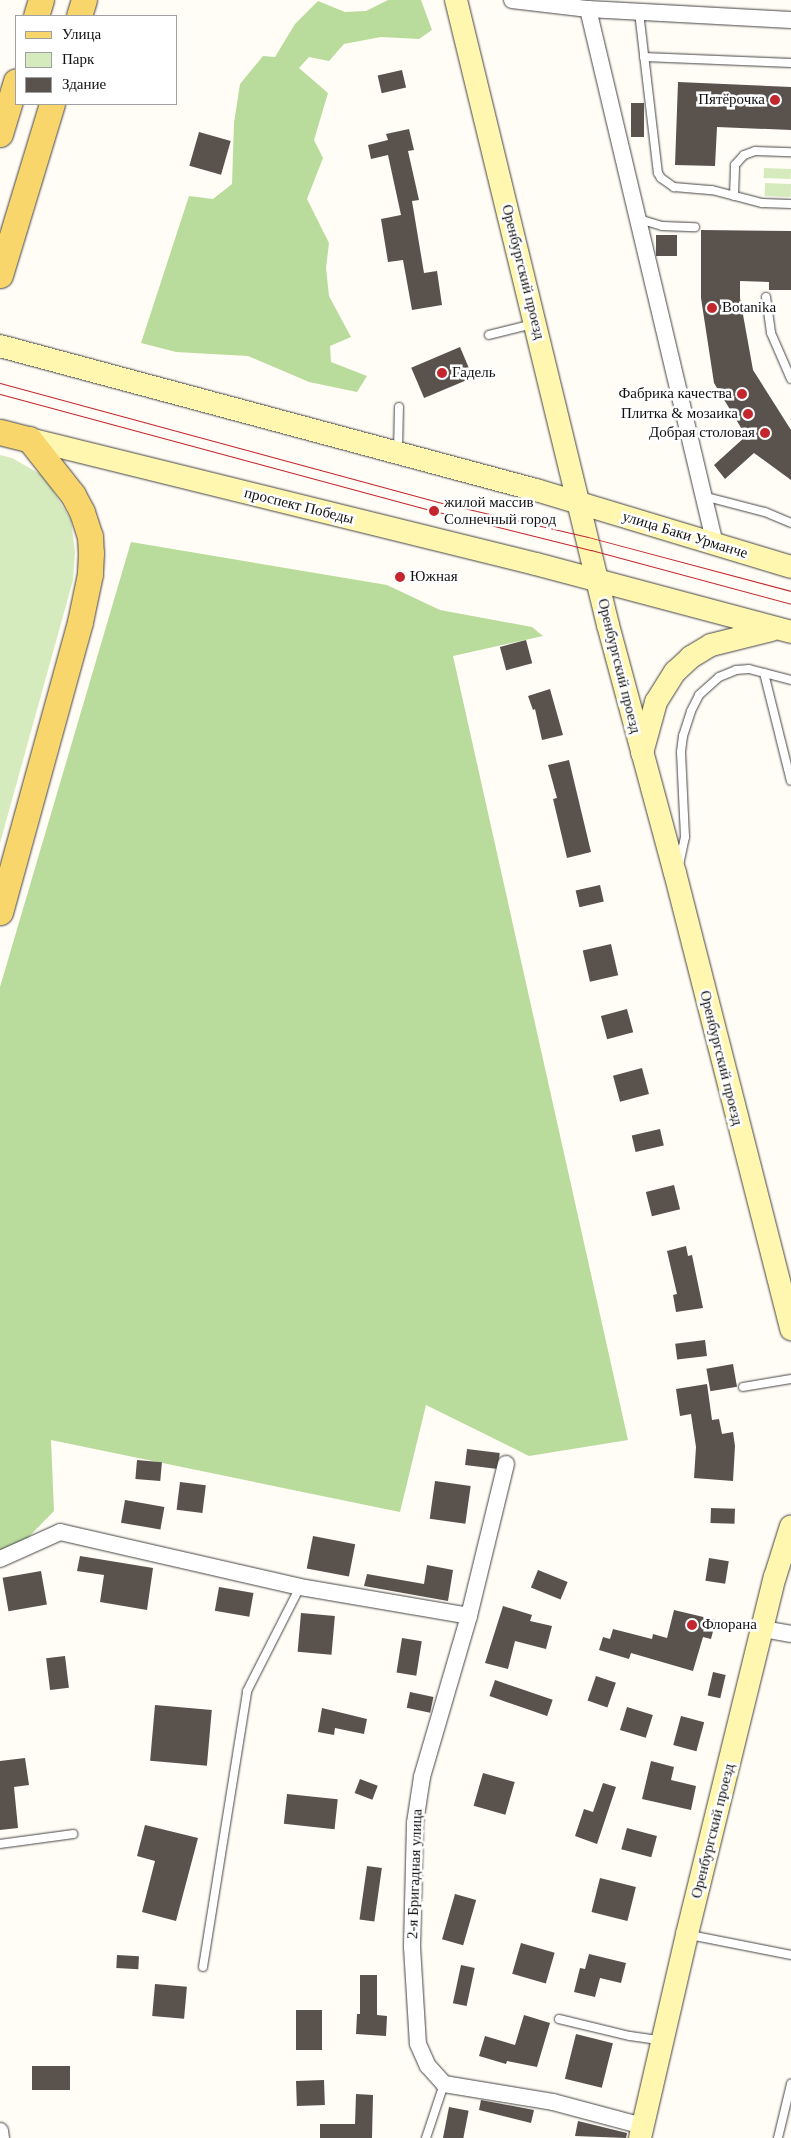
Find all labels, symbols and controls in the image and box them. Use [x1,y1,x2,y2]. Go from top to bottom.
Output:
legend [15,15,178,105]
text: Улица [62,26,101,42]
text: Парк [62,51,94,67]
text: Здание [62,76,106,92]
place label: Пятёрочка [698,91,765,109]
marker: Пятёрочка [769,94,781,106]
street label: Оренбургский проезд [498,203,548,341]
place label: Botanika [722,299,776,317]
marker: Botanika [706,302,718,314]
place label: Гадель [452,364,496,382]
marker: Гадель [436,367,448,379]
place label: Фабрика качества [618,385,732,403]
marker: Фабрика качества [736,388,748,400]
place label: Плитка & мозаика [621,405,738,423]
marker: Плитка & мозаика [742,408,754,420]
place label: Добрая столовая [649,424,755,442]
marker: Добрая столовая [759,427,771,439]
street label: проспект Победы [242,484,356,528]
place label: жилой массив Солнечный город [444,493,556,528]
marker: жилой массив Солнечный город [428,505,440,517]
street label: улица Баки Урманче [620,507,750,563]
place label: Южная [410,568,458,586]
marker: Южная [394,571,406,583]
street label: Оренбургский проезд [594,597,644,735]
street label: Оренбургский проезд [696,989,746,1127]
place label: Флорана [702,1616,757,1634]
marker: Флорана [686,1619,698,1631]
street label: Оренбургский проезд [688,1762,738,1900]
street label: 2-я Бригадная улица [404,1809,426,1939]

